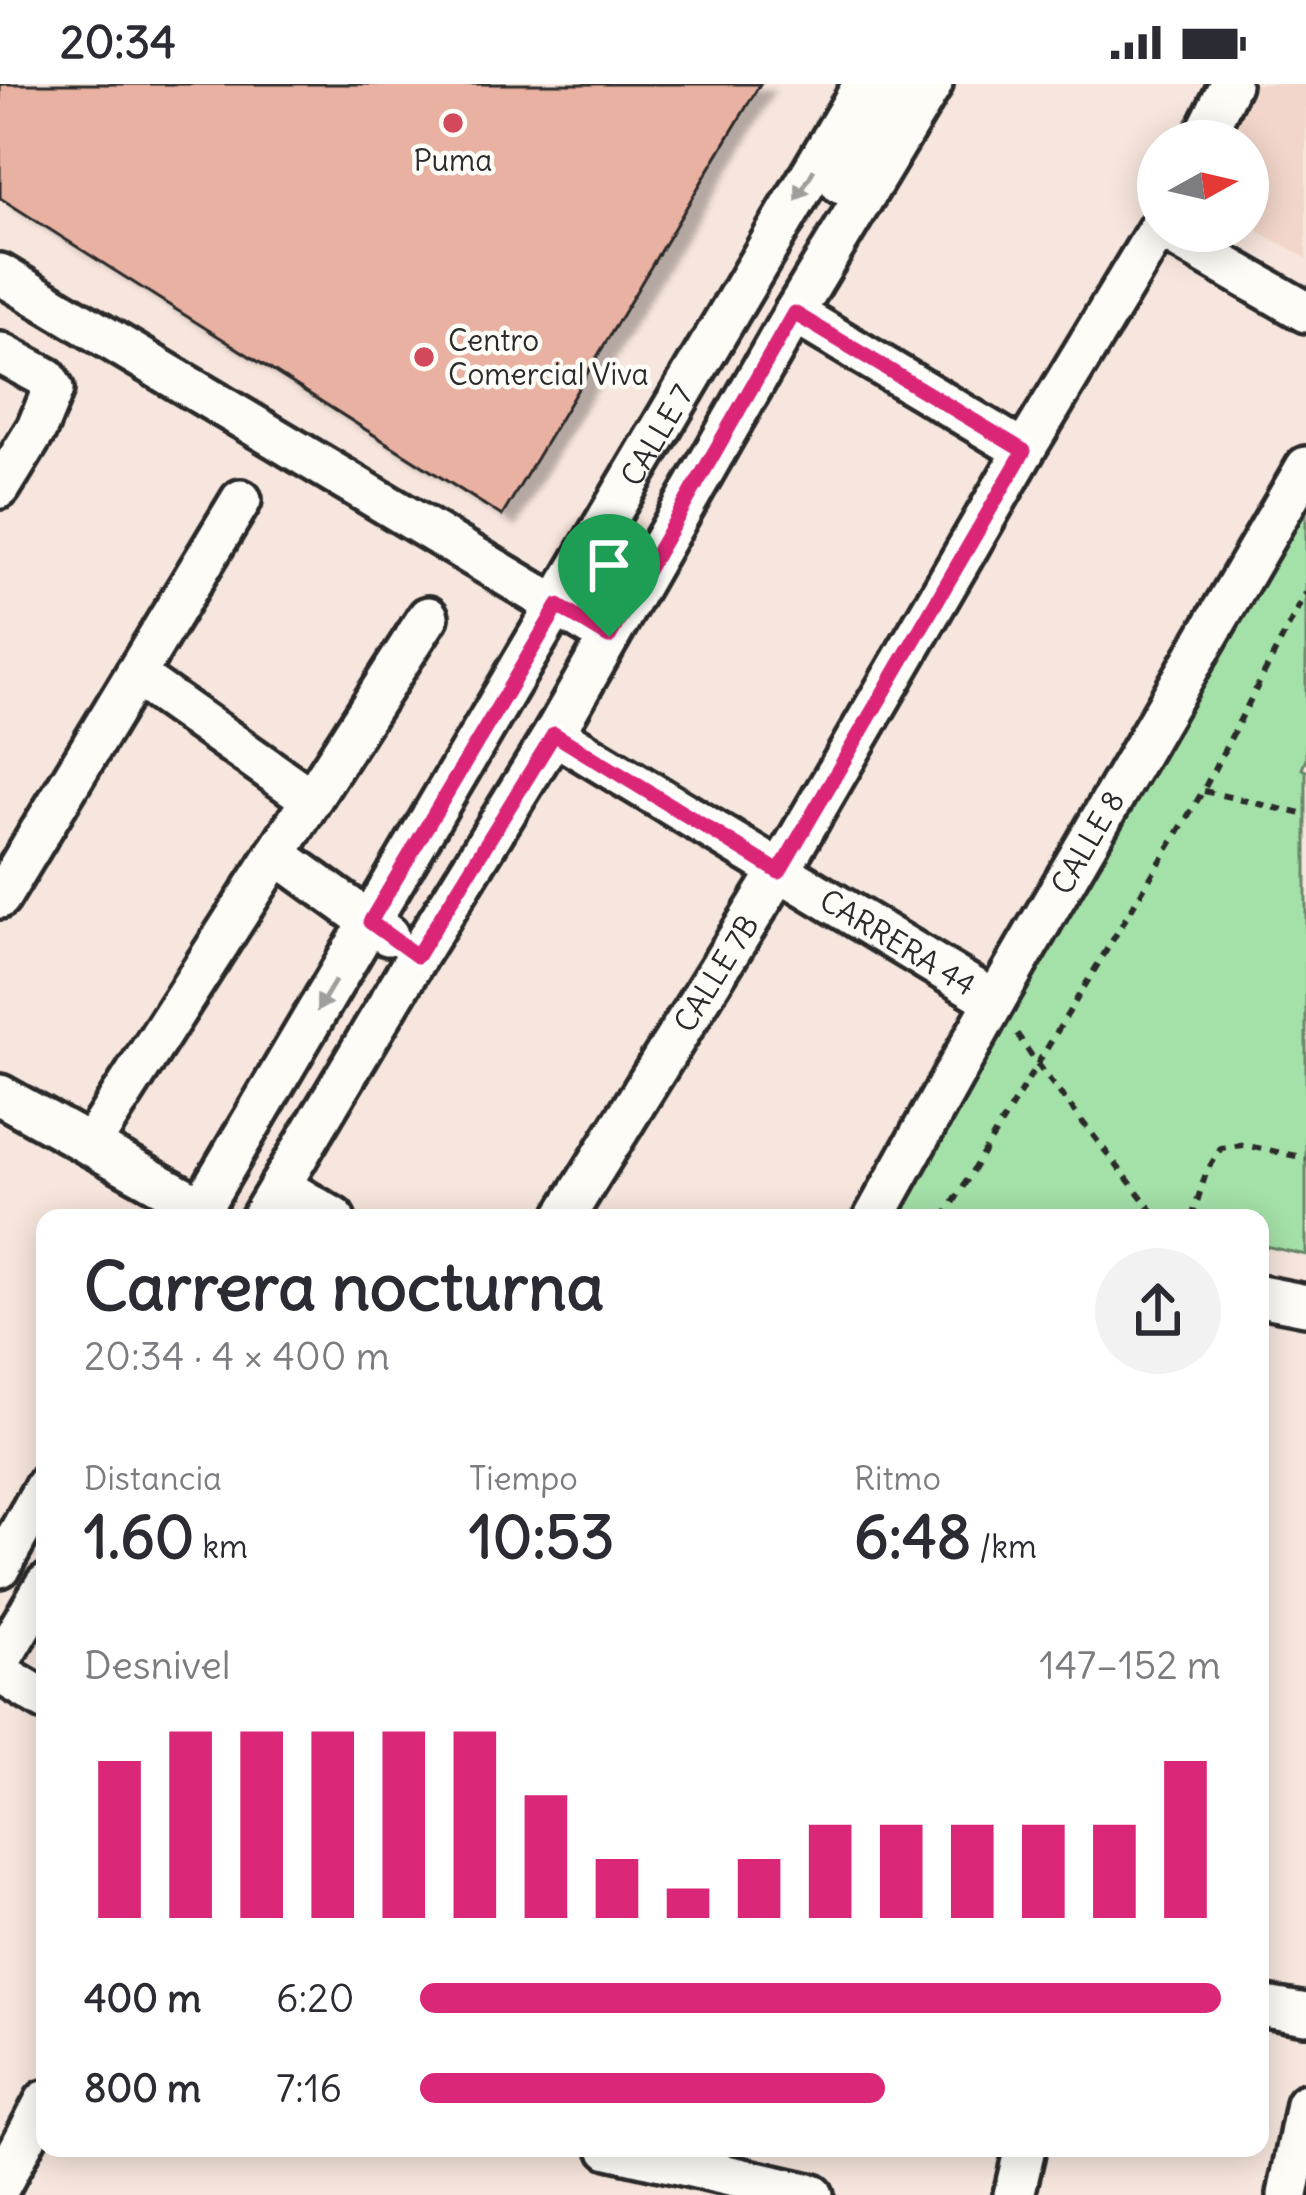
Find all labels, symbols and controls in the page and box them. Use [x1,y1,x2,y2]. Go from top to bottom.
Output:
text: 20:34 [60,14,176,70]
marker: Puma [440,110,466,136]
north arrow [1137,120,1269,252]
map controls [1137,120,1269,252]
place label: Puma [414,141,493,179]
one-way arrow [795,168,816,202]
place label: Centro Comercial Viva [448,321,649,393]
marker: Centro Comercial Viva [411,344,437,370]
street label: CALLE 7 [612,378,701,493]
pin [558,514,660,637]
icon: arrive [576,532,642,598]
street label: CALLE 8 [1042,784,1132,901]
street label: CARRERA 44 [813,881,983,1004]
street label: CALLE 7B [665,908,767,1039]
one-way arrow [317,979,338,1013]
text: Carrera nocturna [84,1245,604,1328]
button: share [1095,1248,1221,1374]
text: 20:34 · 4 × 400 m [84,1332,390,1381]
text: Distancia [84,1457,222,1499]
text: Tiempo [469,1457,578,1499]
text: Ritmo [854,1457,941,1499]
text: 1.60 [84,1499,194,1574]
text: 10:53 [469,1499,614,1574]
text: 6:48 [854,1499,971,1574]
text: km [194,1525,248,1567]
text: /km [971,1525,1037,1567]
text: Desnivel [84,1641,230,1690]
text: 147–152 m [1039,1641,1221,1690]
text: 400 m [84,1974,201,2023]
text: 6:20 [276,1974,354,2023]
text: 800 m [84,2064,201,2113]
text: 7:16 [276,2064,342,2113]

